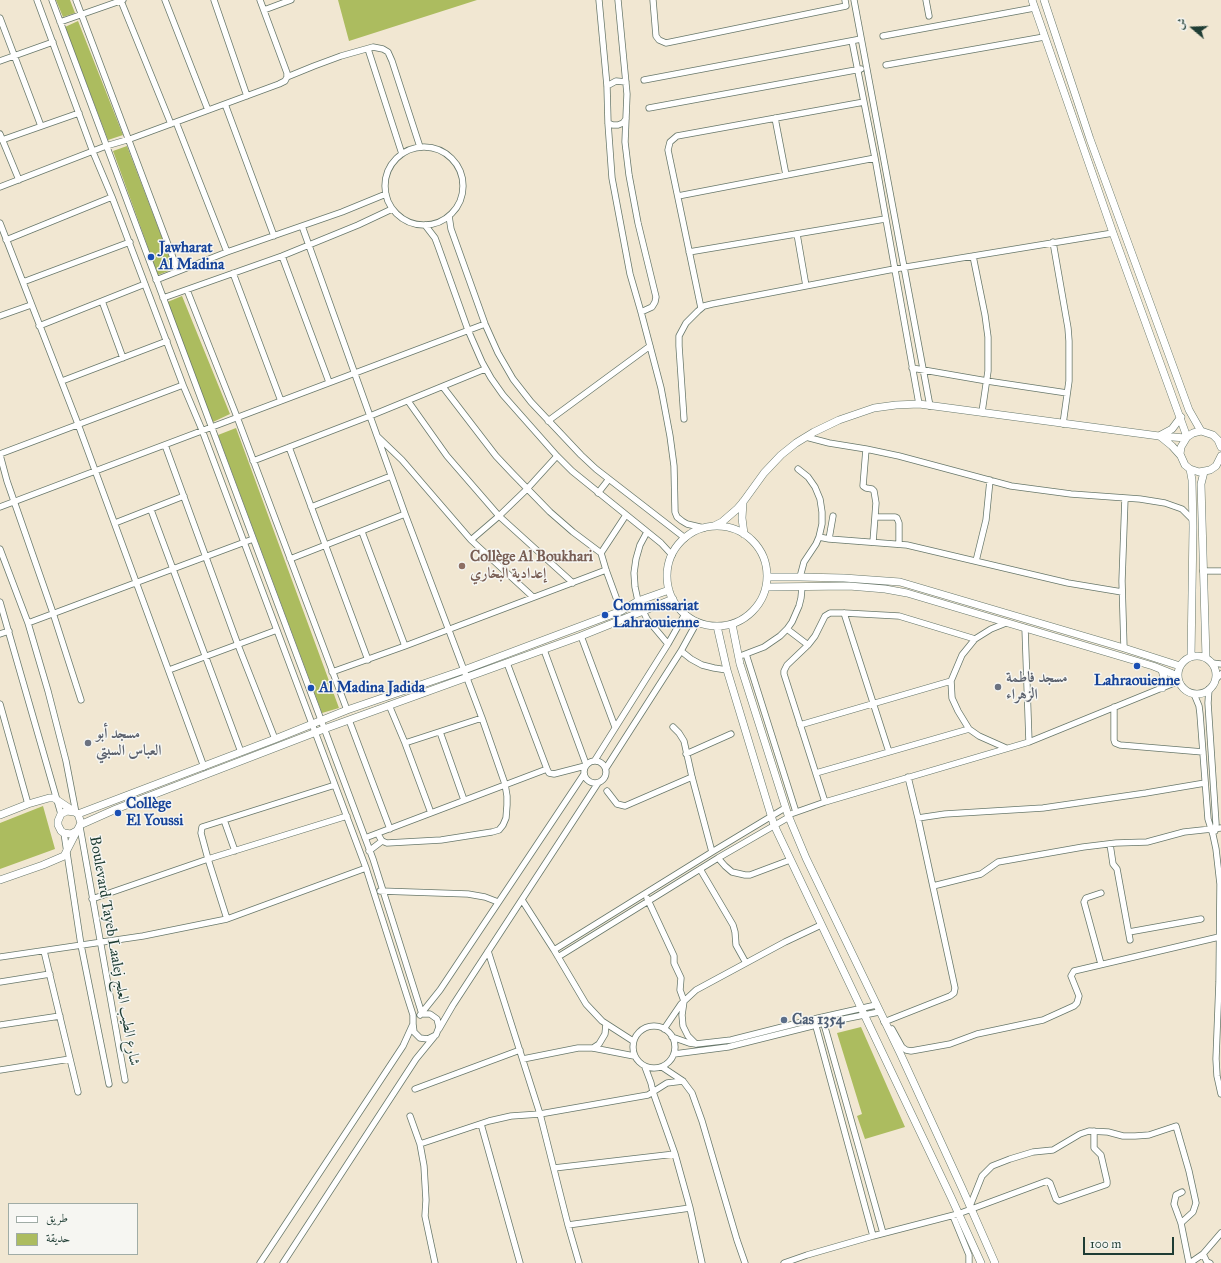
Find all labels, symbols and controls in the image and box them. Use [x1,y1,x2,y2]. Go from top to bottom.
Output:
north arrow [1173,8,1213,48]
text: ش [1173,17,1189,31]
place label: Jawharat Al Madina [159,239,224,274]
marker: Jawharat Al Madina [146,252,156,262]
place label: Collège Al Boukhari إعدادية البخاري [470,548,593,583]
marker: Collège Al Boukhari إعدادية البخاري [457,561,467,571]
place label: Commissariat Lahraouienne [613,597,699,632]
marker: Commissariat Lahraouienne [600,610,610,620]
marker: Lahraouienne [1132,661,1142,671]
place label: مسجد فاطمة الزهراء [1006,669,1068,704]
place label: Lahraouienne [1094,672,1180,690]
place label: Al Madina Jadida [319,679,425,697]
marker: مسجد فاطمة الزهراء [993,682,1003,692]
marker: Al Madina Jadida [306,683,316,693]
place label: مسجد أبو العباس السبتي [96,725,162,760]
marker: مسجد أبو العباس السبتي [83,738,93,748]
place label: Collège El Youssi [126,795,183,830]
marker: Collège El Youssi [113,808,123,818]
street label: Boulevard Tayeb Laalej شارع الطيب العلج [85,835,143,1067]
place label: Cas 1354 [792,1011,844,1029]
marker: Cas 1354 [779,1015,789,1025]
legend [8,1203,138,1255]
text: طريق [46,1211,68,1225]
scale bar [1085,1229,1176,1255]
text: حديقة [46,1231,70,1245]
text: 100 m [1090,1237,1121,1251]

